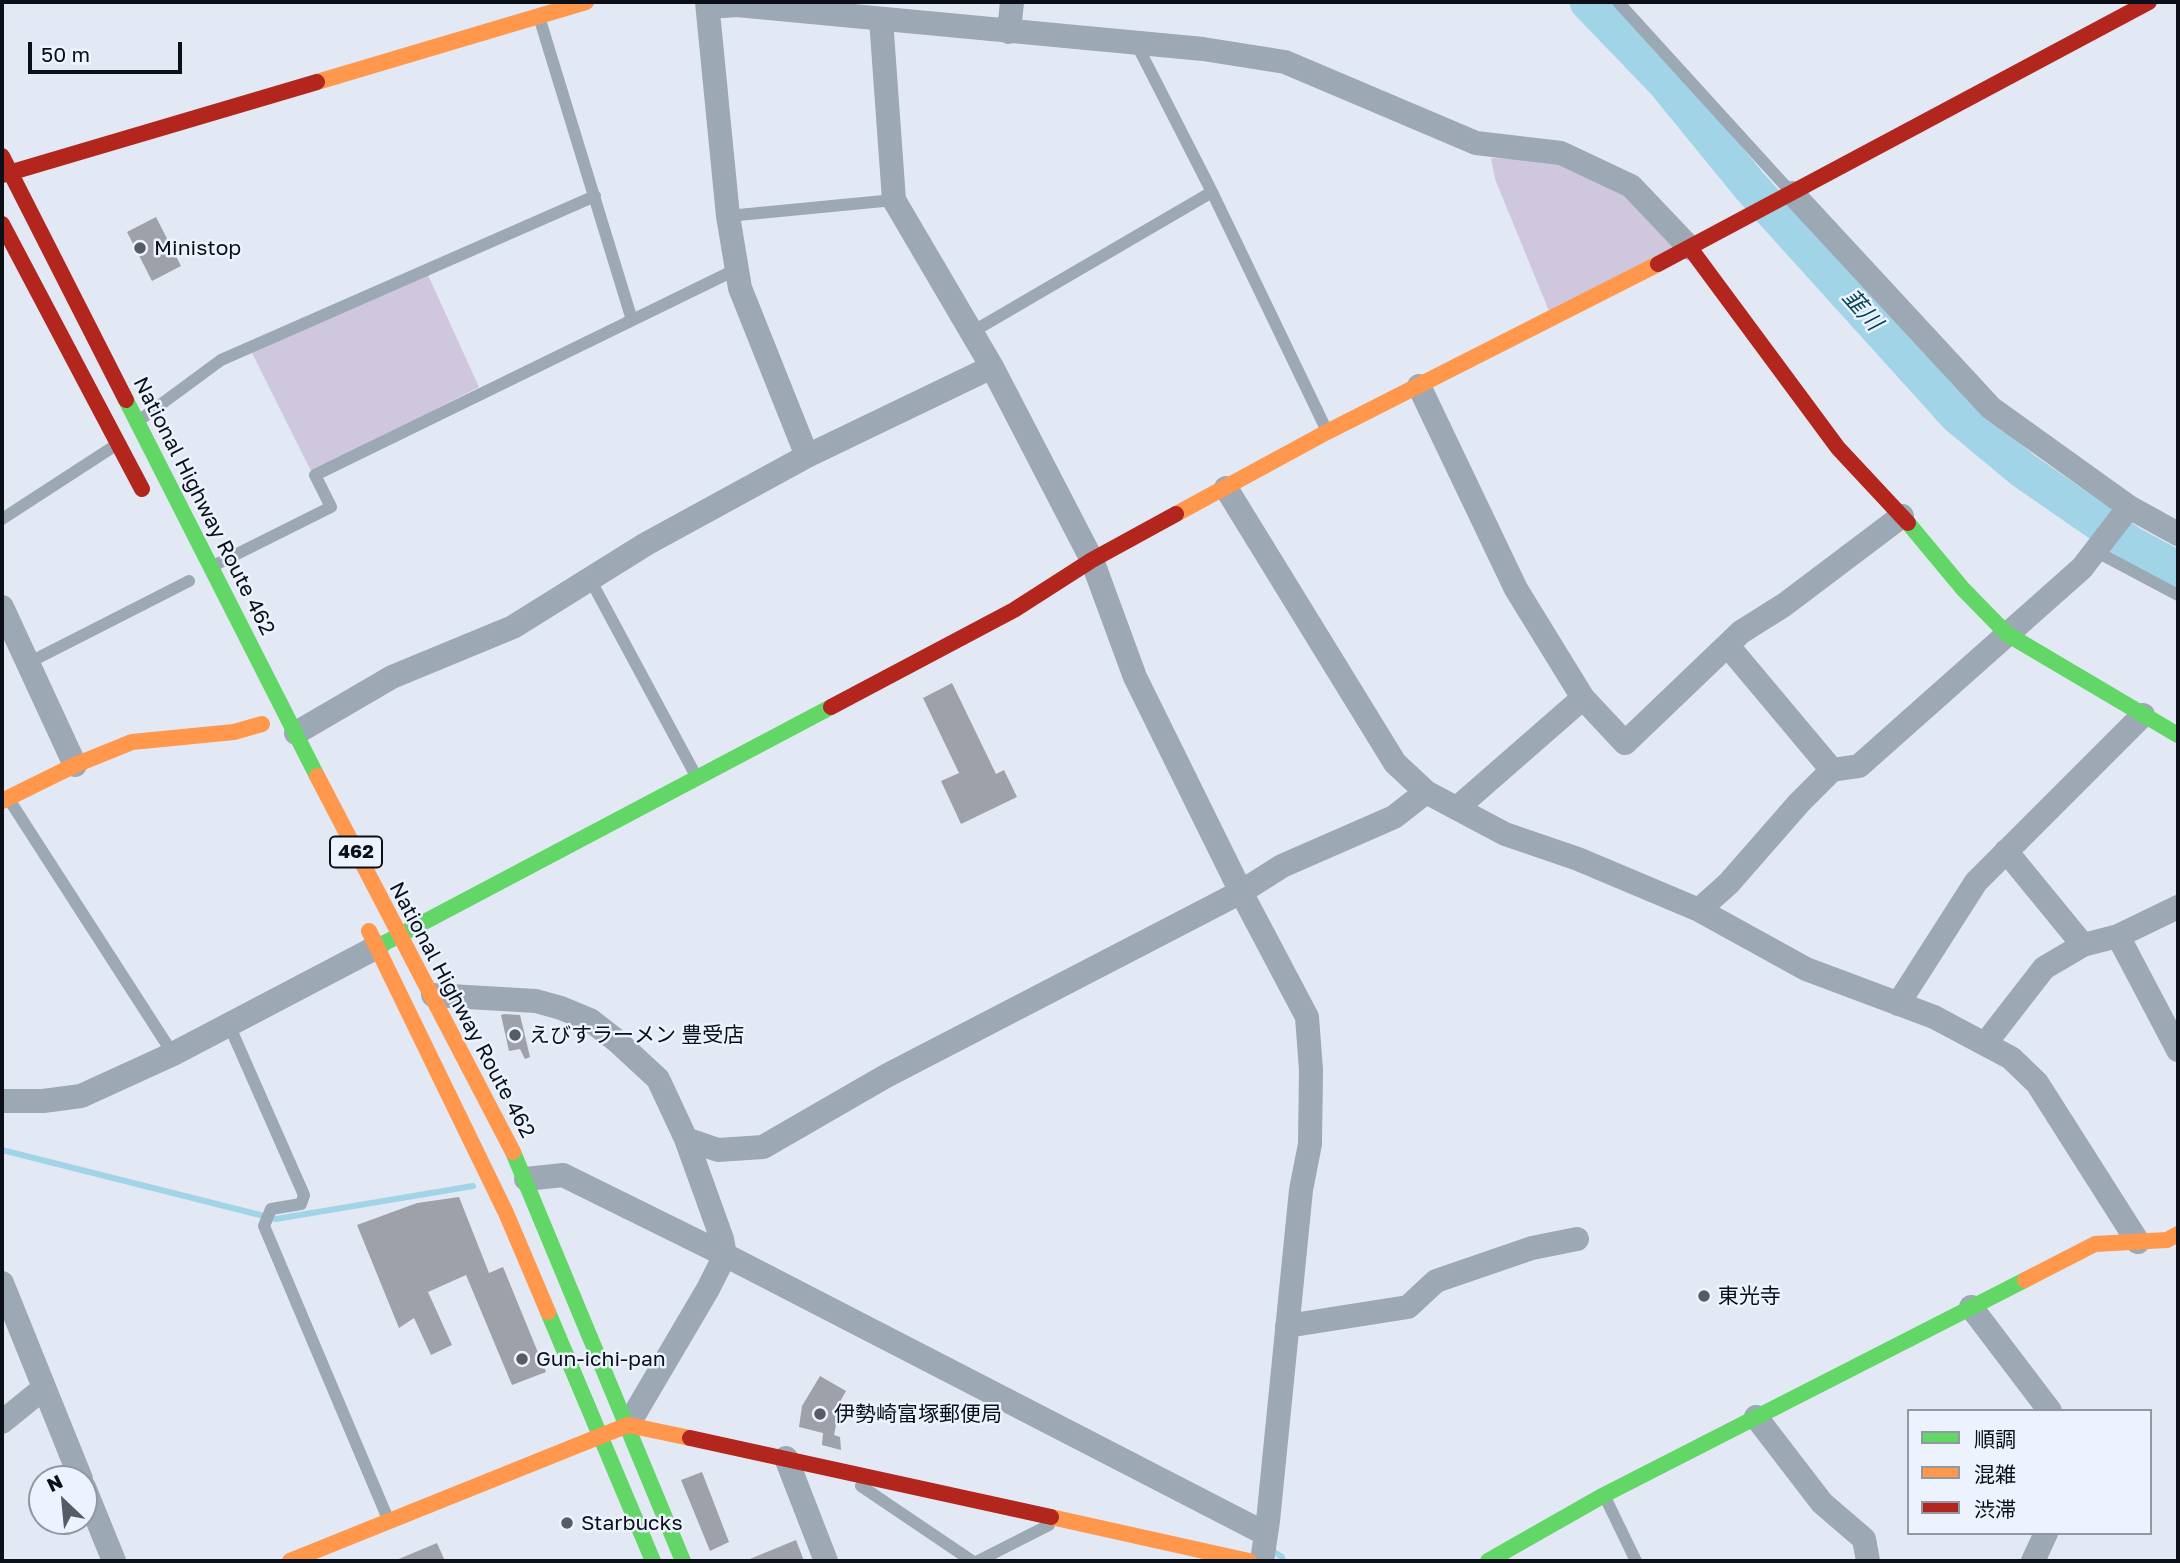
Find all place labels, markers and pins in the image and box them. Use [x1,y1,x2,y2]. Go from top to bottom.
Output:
place label: Ministop [154,235,241,261]
marker: Ministop [132,240,148,256]
place label: えびすラーメン 豊受店 [529,1022,744,1048]
marker: えびすラーメン 豊受店 [507,1027,523,1043]
place label: 東光寺 [1718,1283,1781,1309]
marker: 東光寺 [1696,1288,1712,1304]
place label: Gun-ichi-pan [536,1346,666,1372]
marker: Gun-ichi-pan [514,1351,530,1367]
place label: 伊勢崎富塚郵便局 [834,1401,1002,1427]
marker: 伊勢崎富塚郵便局 [812,1406,828,1422]
place label: Starbucks [581,1510,683,1536]
marker: Starbucks [559,1515,575,1531]

